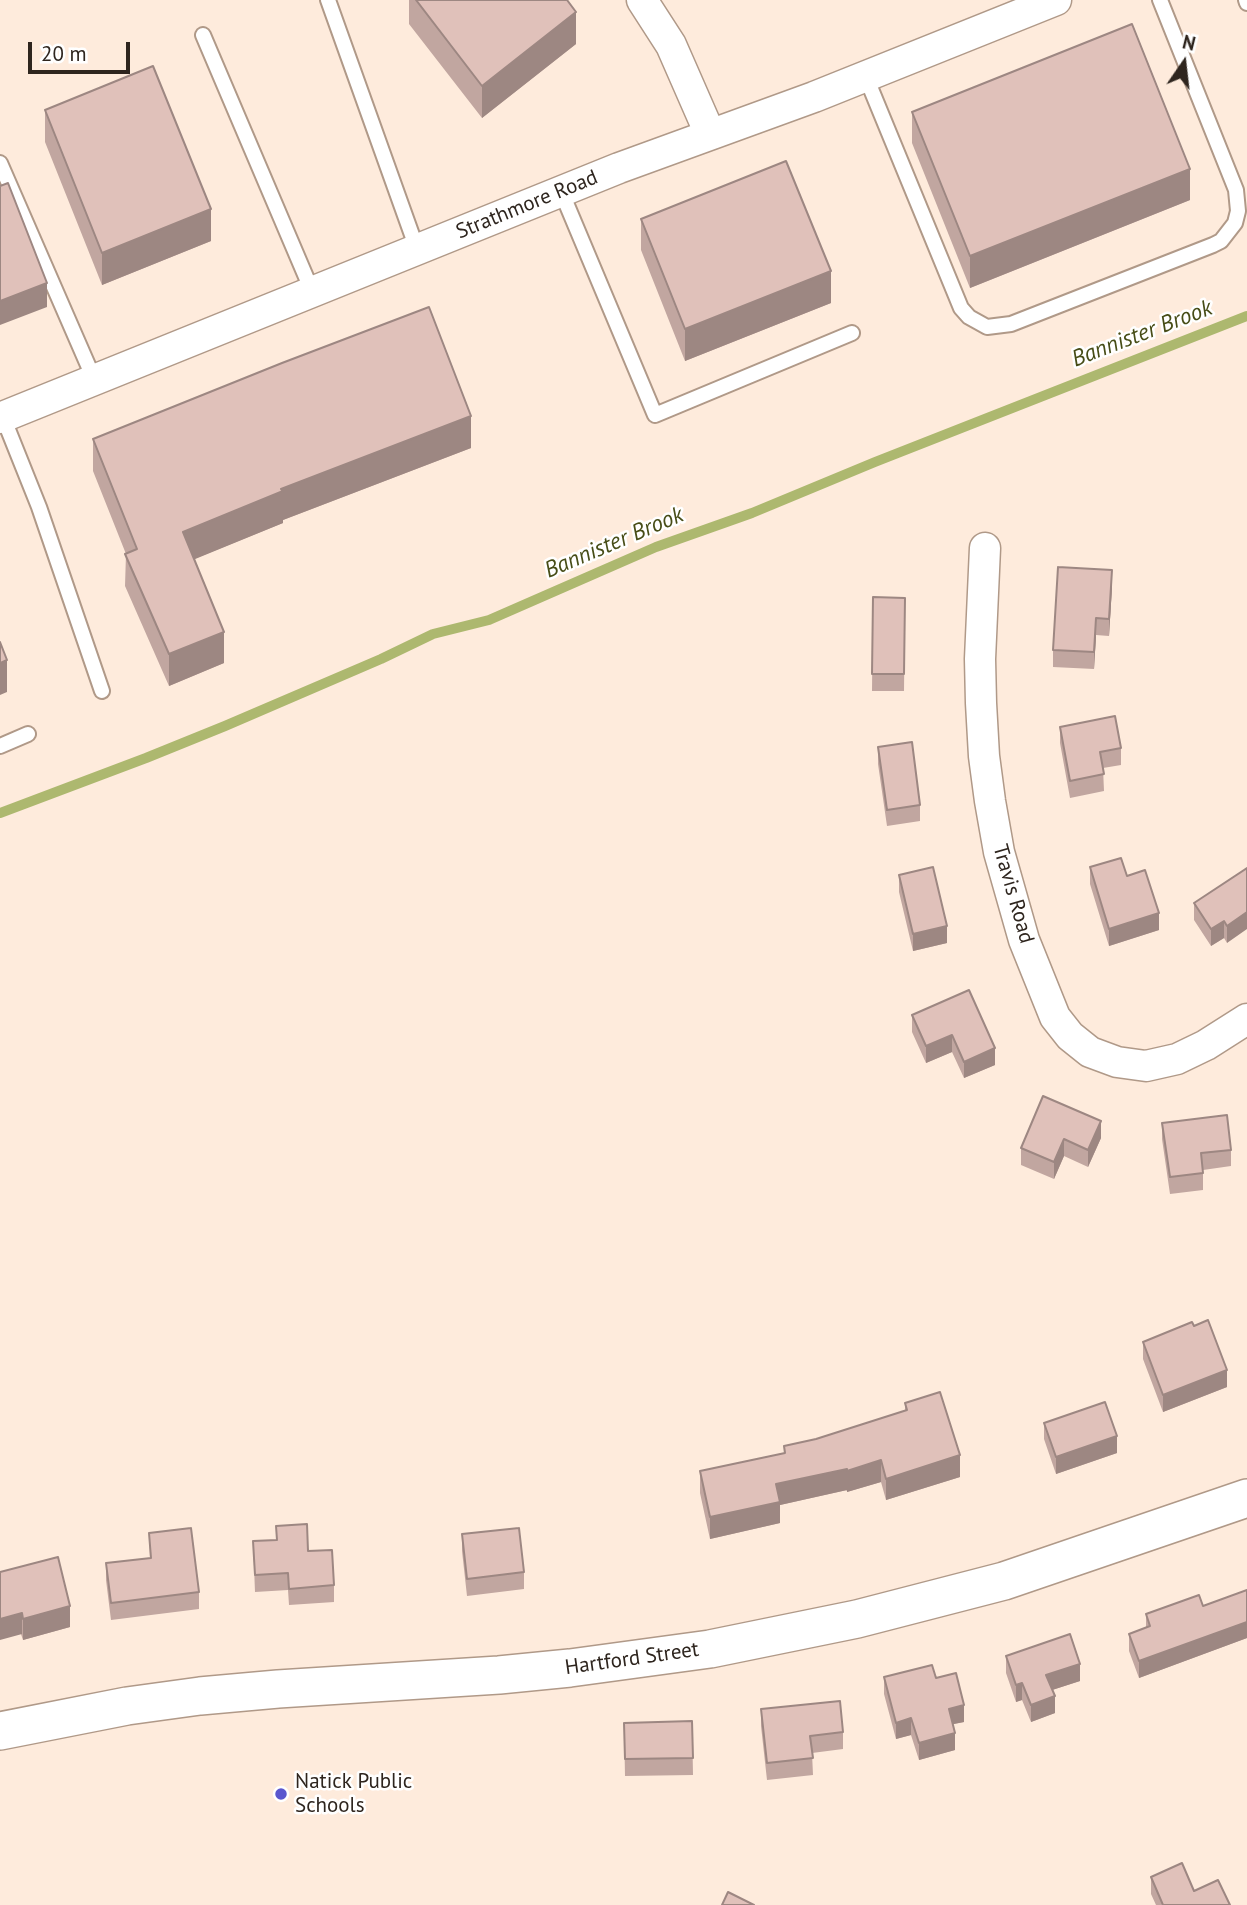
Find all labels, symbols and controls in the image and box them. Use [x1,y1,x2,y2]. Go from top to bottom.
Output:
scale bar [32,28,133,72]
north arrow [1149,28,1219,98]
text: N [1180,29,1198,56]
text: 20 m [41,40,87,67]
street label: Strathmore Road [452,165,602,245]
water label: Bannister Brook [1068,295,1216,373]
water label: Bannister Brook [540,501,688,585]
street label: Travis Road [987,842,1039,946]
street label: Hartford Street [563,1637,701,1681]
place label: Natick Public Schools [295,1769,412,1819]
marker: Natick Public Schools [273,1786,289,1802]

